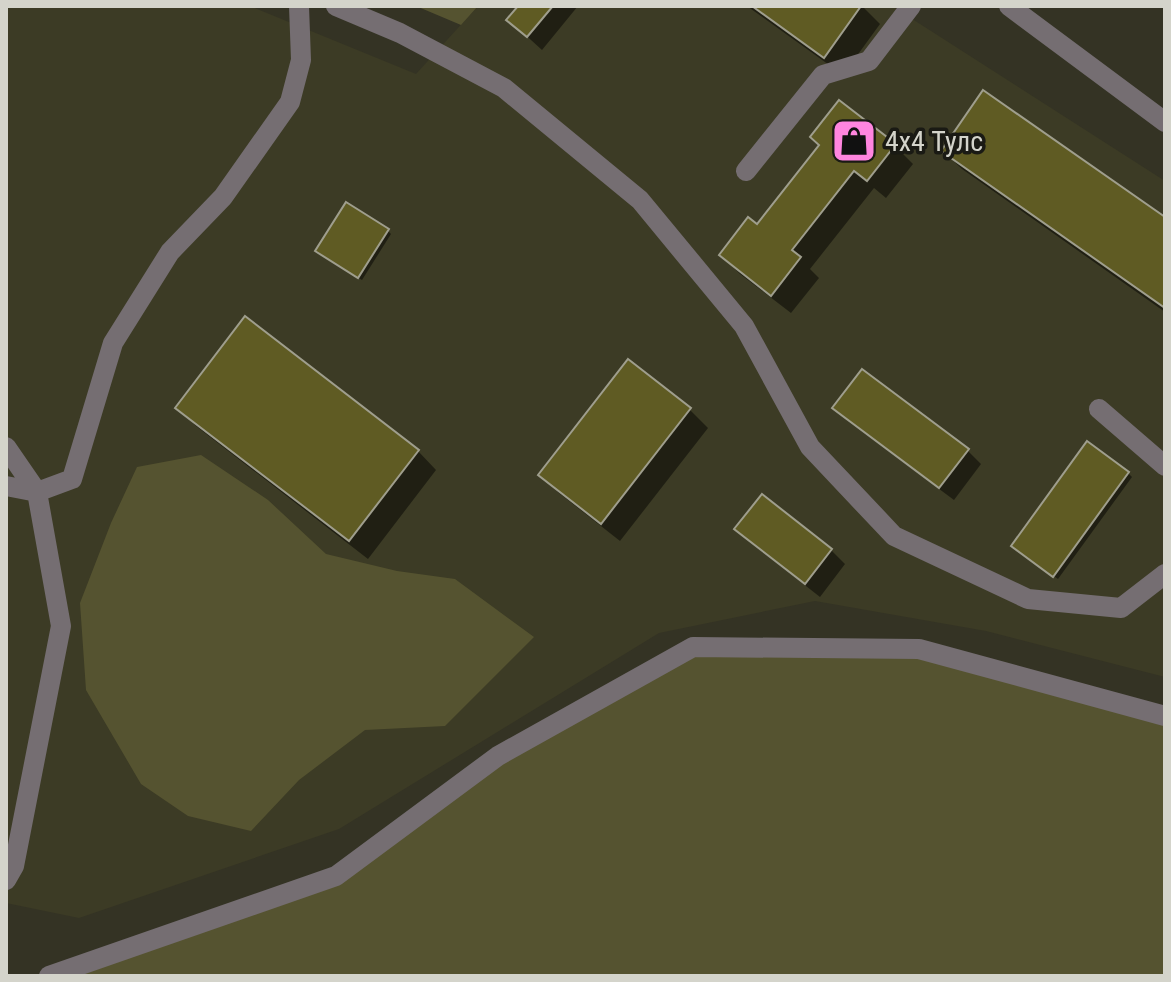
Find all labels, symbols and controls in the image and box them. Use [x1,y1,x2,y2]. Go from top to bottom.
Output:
shop icon: 4x4 Тулс [830,117,878,165]
place label: 4x4 Тулс [885,125,983,158]

